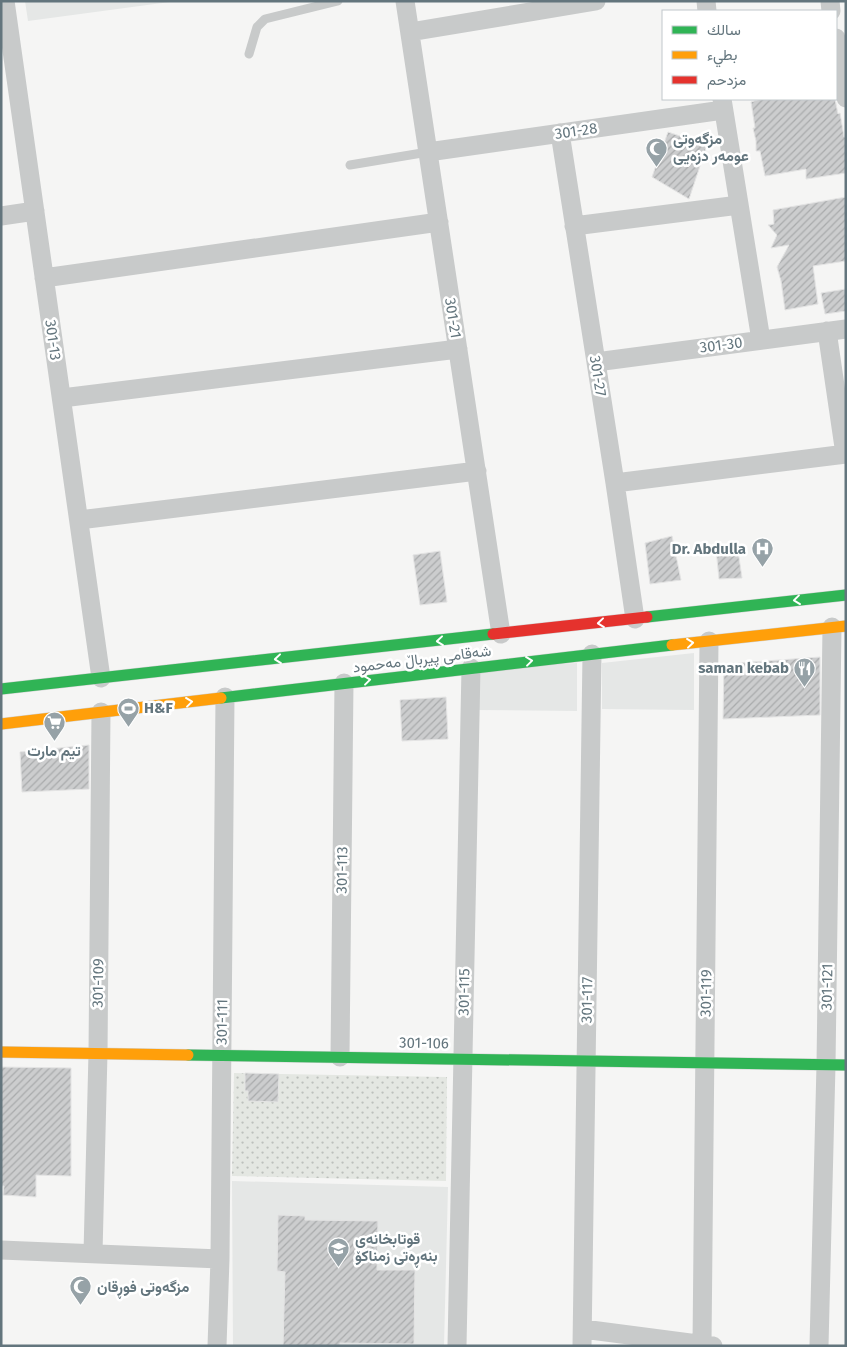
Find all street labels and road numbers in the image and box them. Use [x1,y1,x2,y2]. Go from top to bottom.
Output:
street label: 301-28 [554,119,598,143]
street label: 301-21 [441,297,465,339]
street label: 301-13 [41,318,65,362]
street label: 301-30 [699,333,743,357]
street label: 301-27 [586,354,610,398]
street label: شەقامی پیرباڵ مەحمود [352,642,492,677]
street label: 301-113 [333,846,351,894]
street label: 301-109 [89,958,107,1008]
street label: 301-121 [818,963,836,1011]
street label: 301-115 [455,968,473,1016]
street label: 301-119 [697,969,715,1017]
street label: 301-117 [578,976,596,1023]
street label: 301-111 [213,999,231,1045]
street label: 301-106 [399,1034,449,1052]

